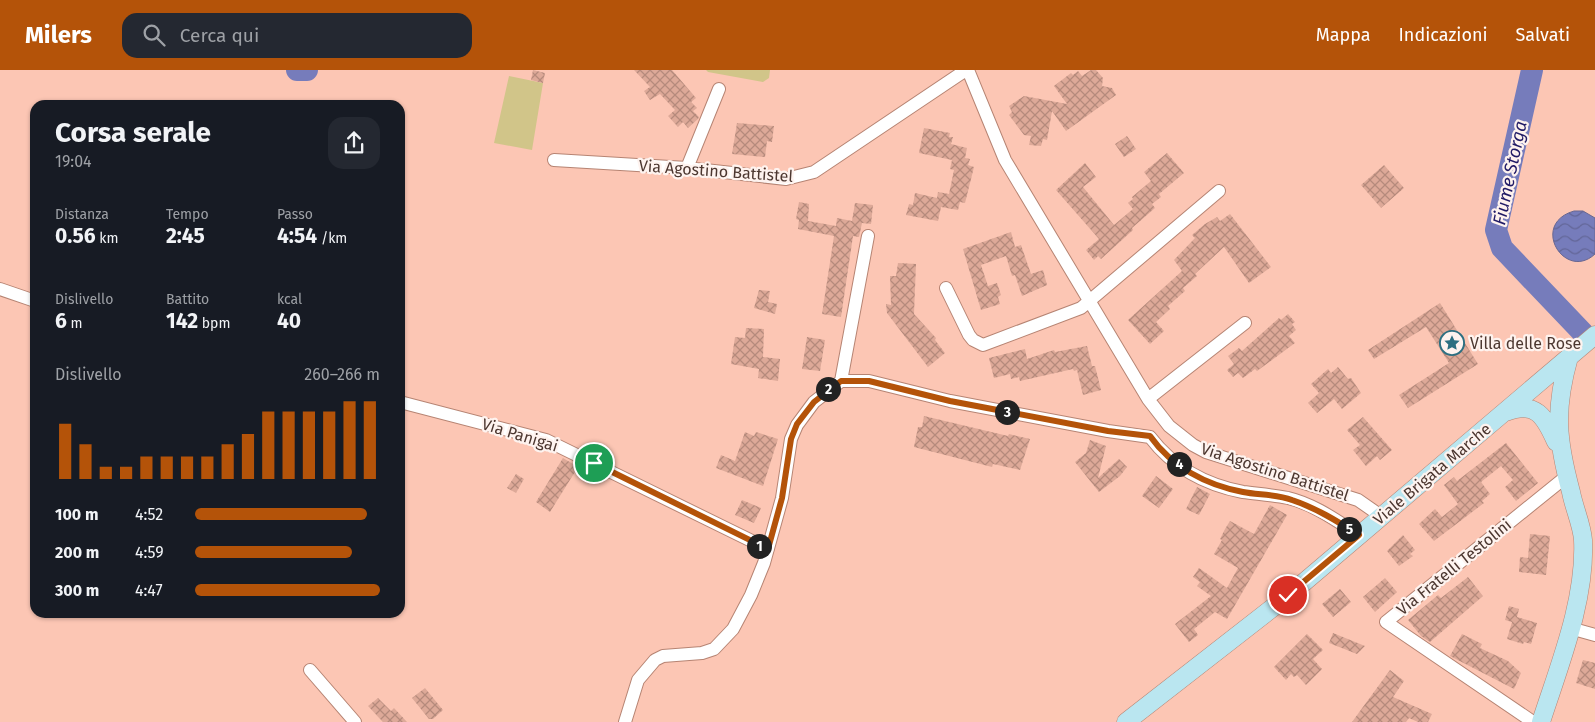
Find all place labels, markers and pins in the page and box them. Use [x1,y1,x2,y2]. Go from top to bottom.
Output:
place icon: Villa delle Rose [1439,330,1465,356]
place label: Villa delle Rose [1470,334,1581,353]
pin: 2 [816,376,840,402]
pin: 3 [994,400,1020,424]
pin [573,442,615,484]
pin: 4 [1166,452,1192,476]
pin: 5 [1336,516,1362,542]
pin: 1 [746,534,772,558]
pin [1267,574,1309,616]

